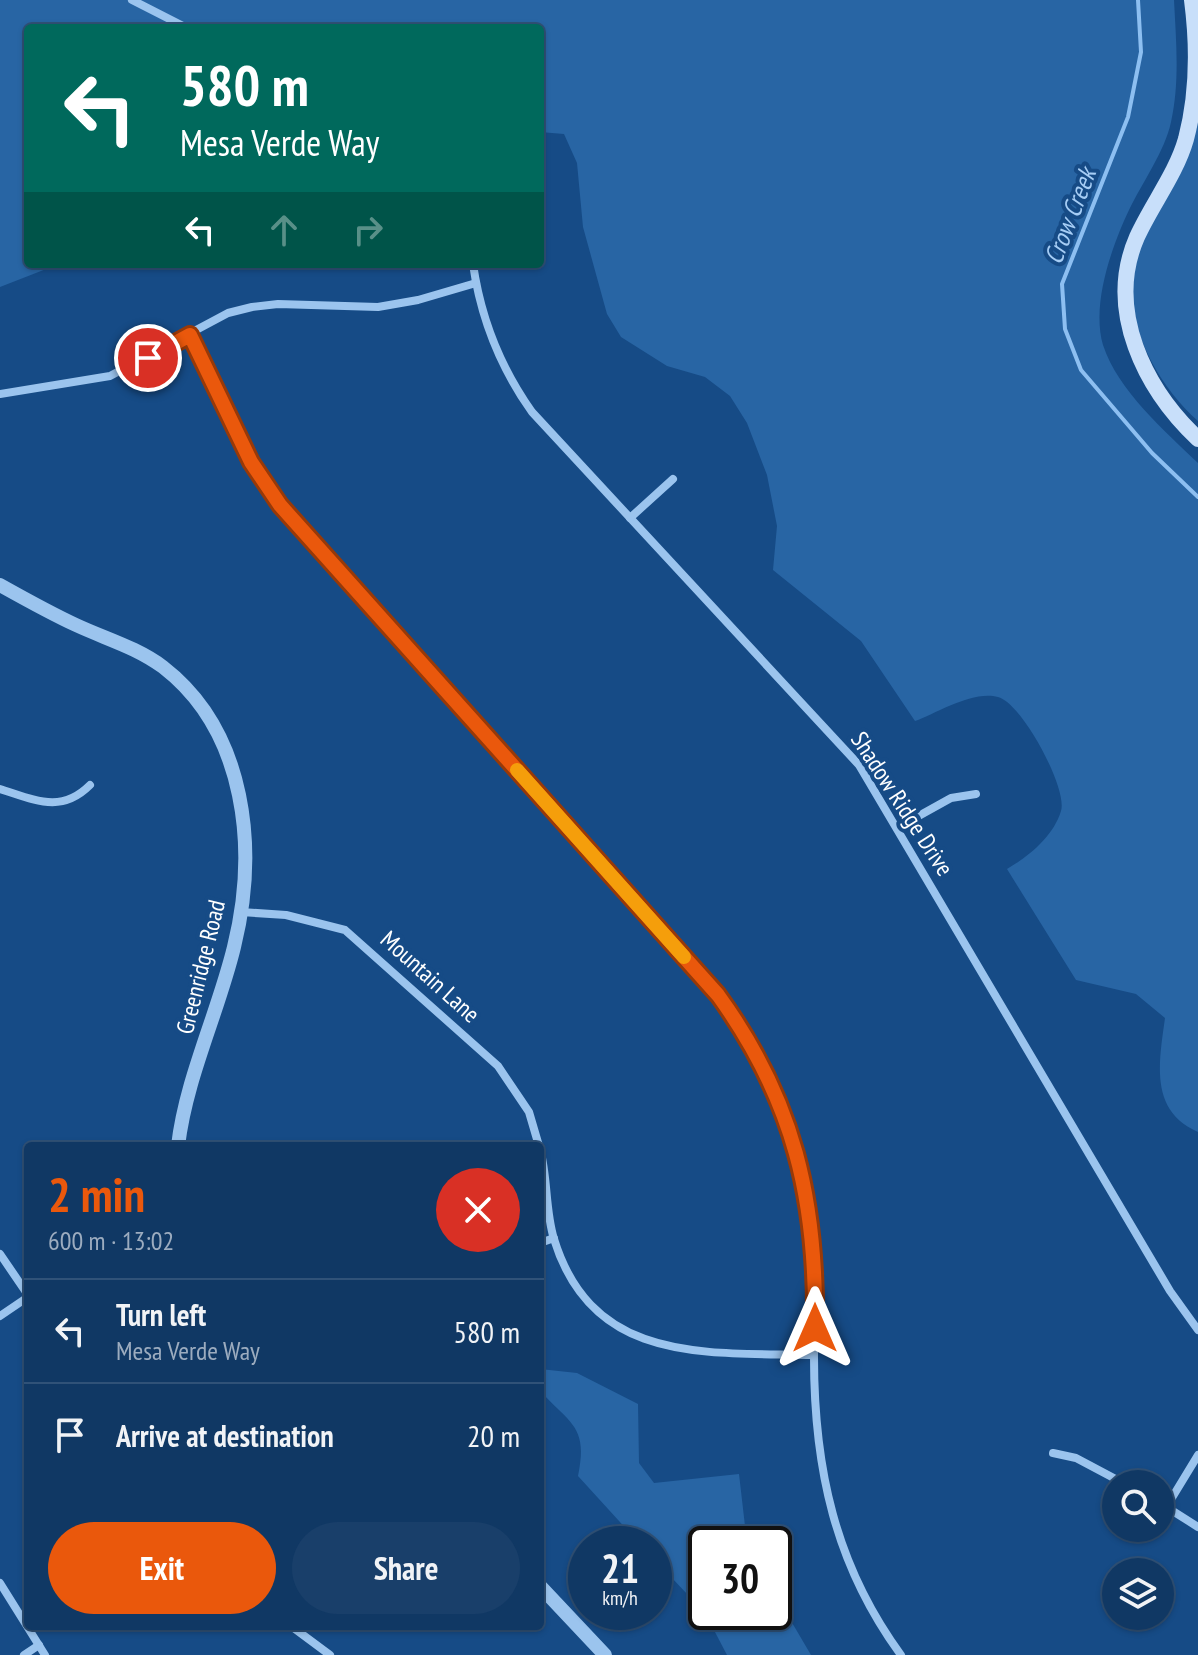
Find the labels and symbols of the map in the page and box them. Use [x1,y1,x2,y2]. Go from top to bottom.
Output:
water label: Crow Creek [1036,160,1104,268]
pin [114,324,182,392]
street label: Shadow Ridge Drive [844,726,961,882]
street label: Greenridge Road [169,897,232,1037]
street label: Mountain Lane [374,924,487,1029]
position arrow [773,1286,857,1370]
speed limit sign: 30 [688,1526,792,1630]

